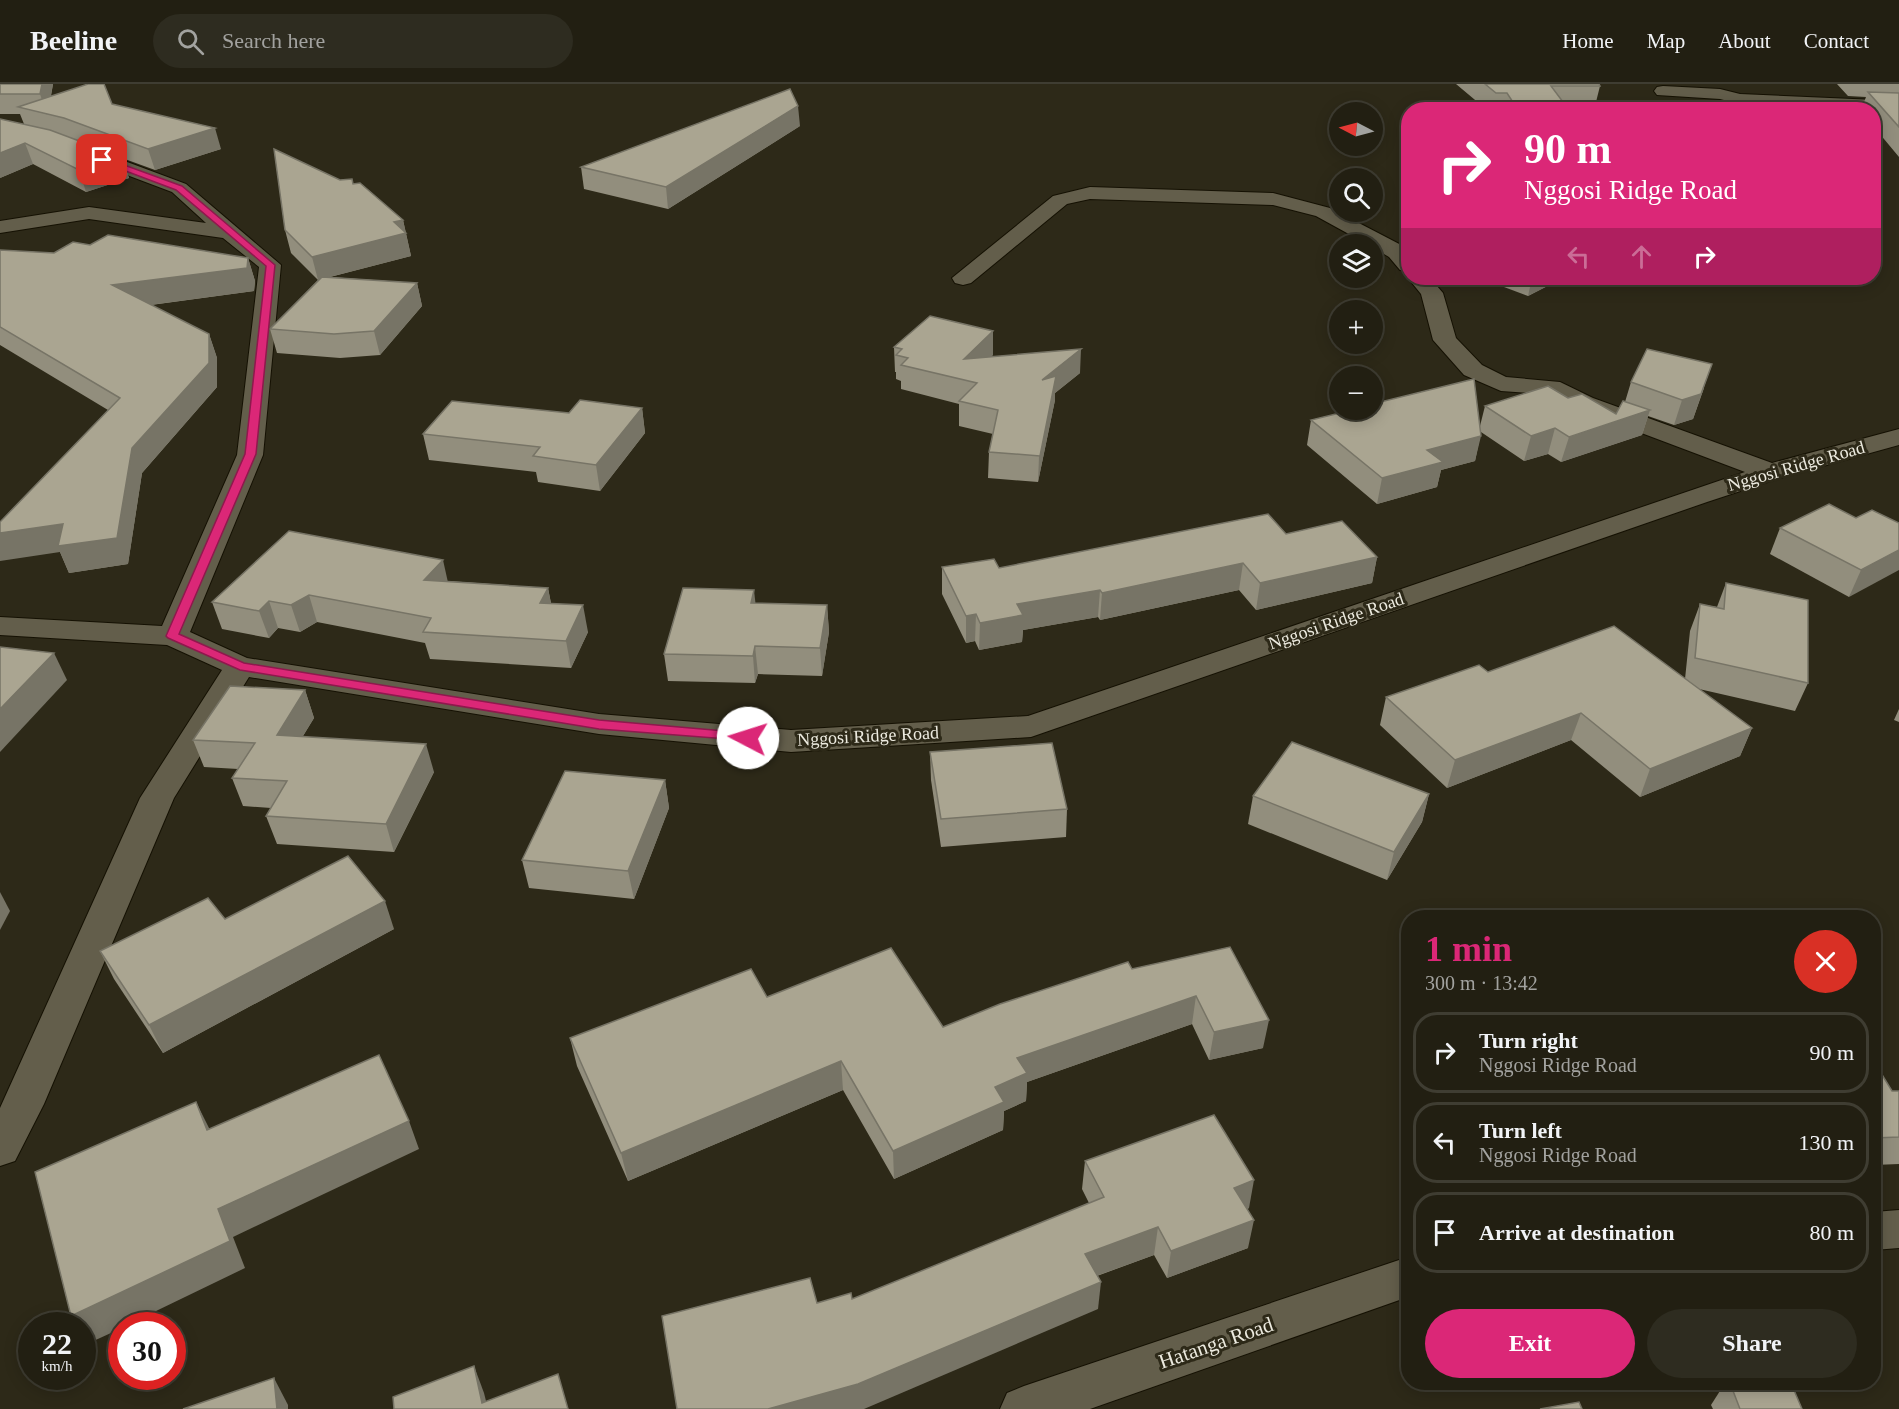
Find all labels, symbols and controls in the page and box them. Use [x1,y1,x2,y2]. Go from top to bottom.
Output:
search box [153,14,573,68]
text: Beeline [30,25,117,56]
icon: search [174,25,207,58]
text: Search here [222,28,325,53]
text: Home [1562,29,1614,53]
text: Map [1647,29,1685,53]
text: About [1718,29,1771,53]
text: Contact [1804,29,1869,53]
north arrow [1329,102,1383,156]
map controls [1329,102,1383,420]
icon: right [1425,126,1503,204]
text: 90 m [1524,126,1612,172]
pin [76,134,127,185]
icon: arrive [85,143,118,176]
button: search [1329,168,1383,222]
text: Nggosi Ridge Road [1524,175,1737,205]
button: layers [1329,234,1383,288]
icon: left [1562,240,1595,273]
icon: ahead [1625,240,1658,273]
icon: right [1688,240,1721,273]
button: + [1329,300,1383,354]
button: − [1329,366,1383,420]
street label: Nggosi Ridge Road [1725,437,1867,495]
street label: Nggosi Ridge Road [1266,588,1406,654]
position arrow [716,706,780,770]
street label: Nggosi Ridge Road [797,722,939,750]
text: 1 min [1425,929,1512,969]
button: close [1794,930,1857,993]
text: 300 m · 13:42 [1425,972,1538,994]
text: Turn right [1479,1028,1578,1053]
icon: right [1428,1036,1461,1069]
text: 90 m [1809,1040,1854,1065]
text: Nggosi Ridge Road [1479,1054,1637,1076]
text: Turn left [1479,1118,1562,1143]
icon: left [1428,1126,1461,1159]
text: 130 m [1798,1130,1854,1155]
text: Nggosi Ridge Road [1479,1144,1637,1166]
icon: arrive [1428,1216,1461,1249]
text: Arrive at destination [1479,1220,1675,1245]
text: 80 m [1809,1220,1854,1245]
button: Exit [1425,1309,1635,1378]
button: Share [1647,1309,1857,1378]
speed limit sign: 30 [108,1312,186,1390]
street label: Hatanga Road [1156,1312,1277,1374]
text: 22 [42,1327,72,1360]
text: km/h [42,1358,72,1374]

